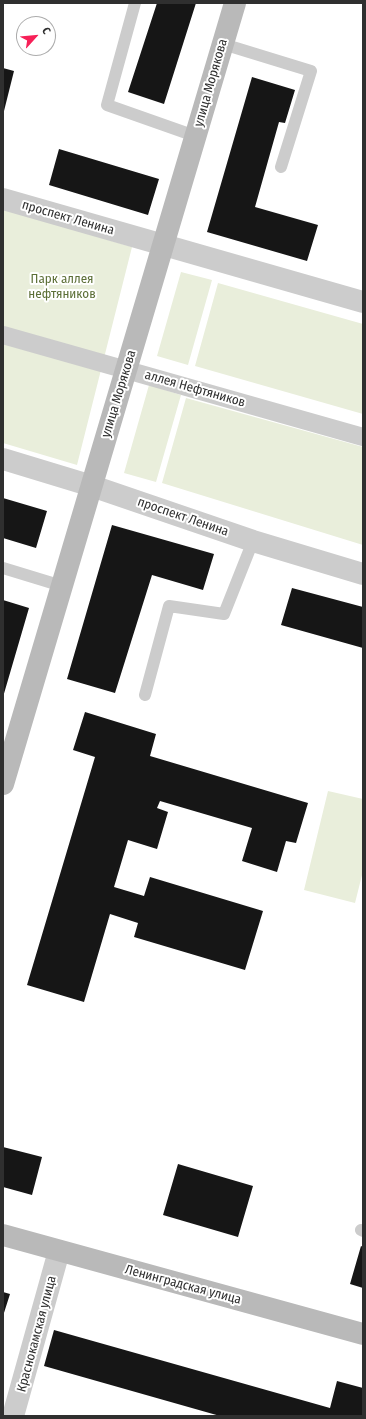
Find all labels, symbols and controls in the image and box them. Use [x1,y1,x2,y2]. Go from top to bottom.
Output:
north arrow [16,16,56,56]
text: С [39,25,53,36]
street label: улица Морякова [191,37,231,129]
street label: проспект Ленина [20,197,116,239]
park label: Парк аллея нефтяников [28,271,96,302]
street label: улица Морякова [98,348,140,440]
street label: аллея Нефтяников [143,367,247,411]
street label: проспект Ленина [135,494,231,540]
street label: Ленинградская улица [123,1262,243,1308]
street label: Краснокамская улица [14,1274,60,1394]

